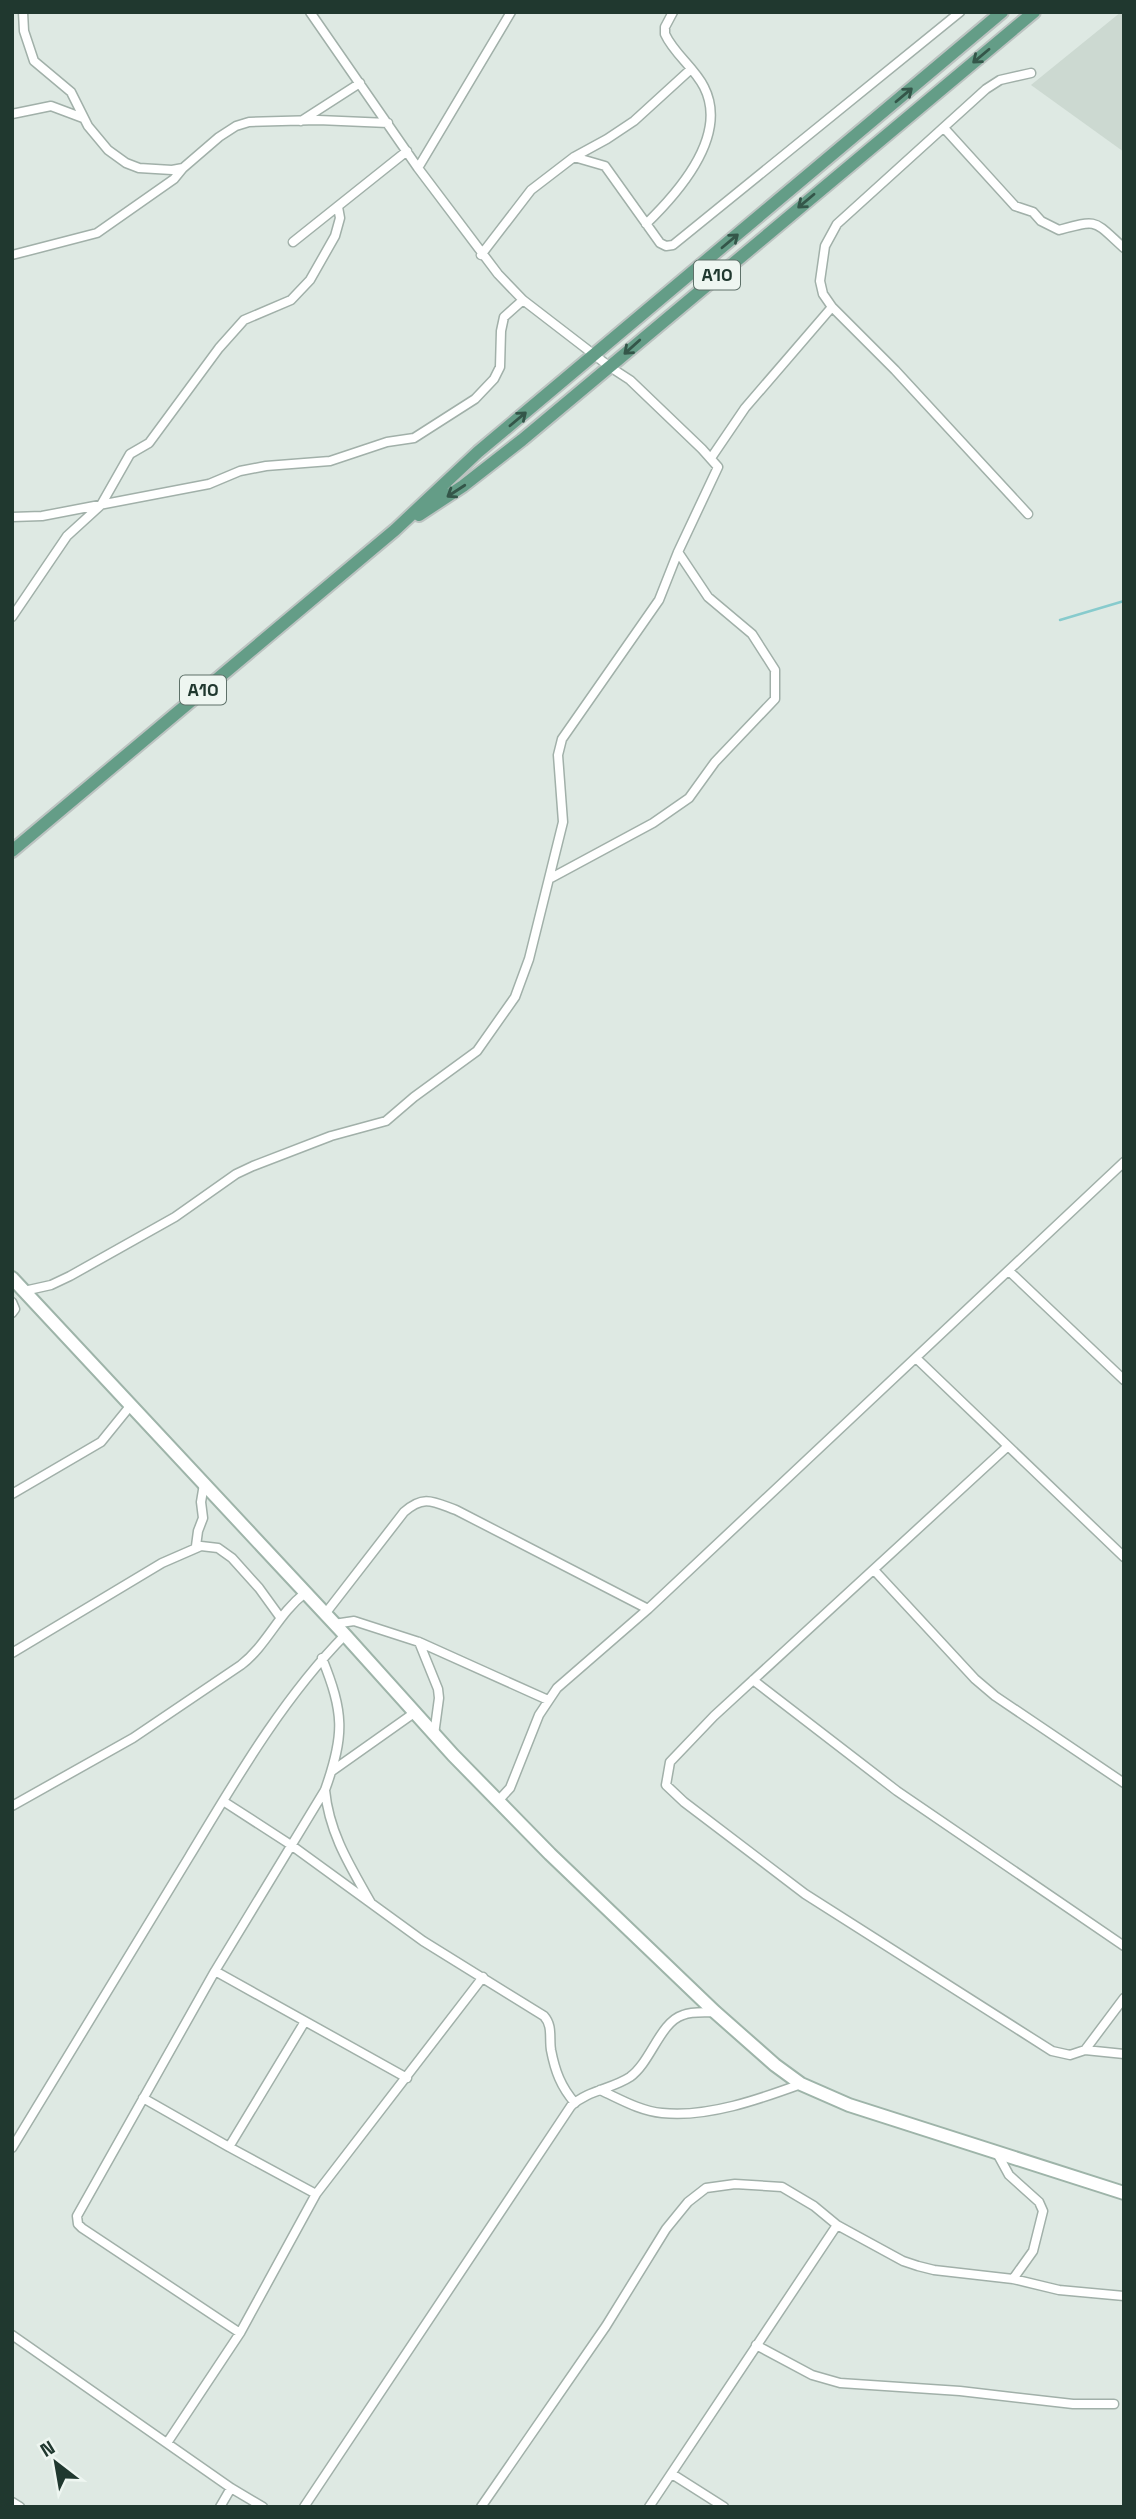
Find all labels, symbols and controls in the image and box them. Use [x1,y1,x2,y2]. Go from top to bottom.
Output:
one-way arrow [973,48,991,64]
one-way arrow [895,87,913,103]
one-way arrow [798,193,816,209]
one-way arrow [721,233,739,249]
road number: A10 [694,260,740,290]
one-way arrow [624,339,641,356]
one-way arrow [509,411,527,427]
one-way arrow [446,484,466,498]
road number: A10 [180,676,226,704]
north arrow [21,2428,91,2498]
text: N [36,2435,59,2463]

